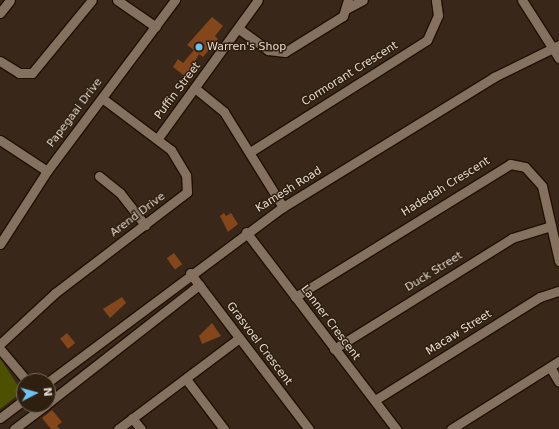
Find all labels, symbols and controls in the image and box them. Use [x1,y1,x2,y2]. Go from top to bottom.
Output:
street label: Cormorant Crescent [300,39,400,109]
place label: Warren's Shop [207,40,286,54]
marker: Warren's Shop [194,42,204,52]
street label: Puffin Street [152,60,204,122]
street label: Papegaai Drive [45,76,105,150]
street label: Hadedah Crescent [399,155,493,219]
street label: Kamesh Road [254,165,324,215]
street label: Arend Drive [108,190,168,240]
street label: Duck Street [403,249,465,295]
street label: Lanner Crescent [298,283,362,363]
street label: Grasvoel Crescent [223,300,295,388]
street label: Macaw Street [424,308,494,358]
north arrow [16,373,56,413]
text: N [40,387,54,397]

